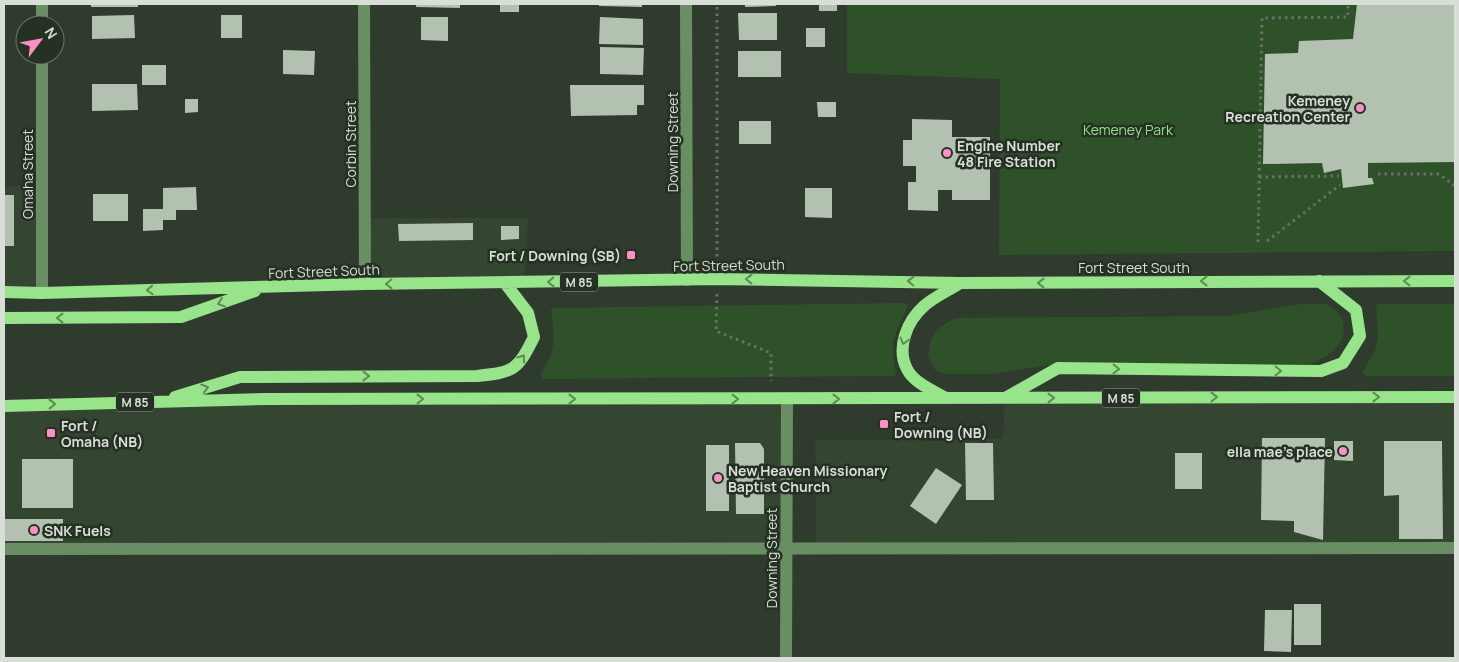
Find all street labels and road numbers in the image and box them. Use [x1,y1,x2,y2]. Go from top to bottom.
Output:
street label: Downing Street [663,91,682,192]
street label: Corbin Street [341,100,360,188]
street label: Omaha Street [18,129,37,219]
street label: Fort Street South [673,255,785,275]
street label: Fort Street South [1078,258,1190,277]
street label: Fort Street South [268,260,380,282]
road number: M 85 [560,272,598,292]
road number: M 85 [1102,388,1140,408]
road number: M 85 [116,392,154,412]
street label: Downing Street [762,507,781,608]

